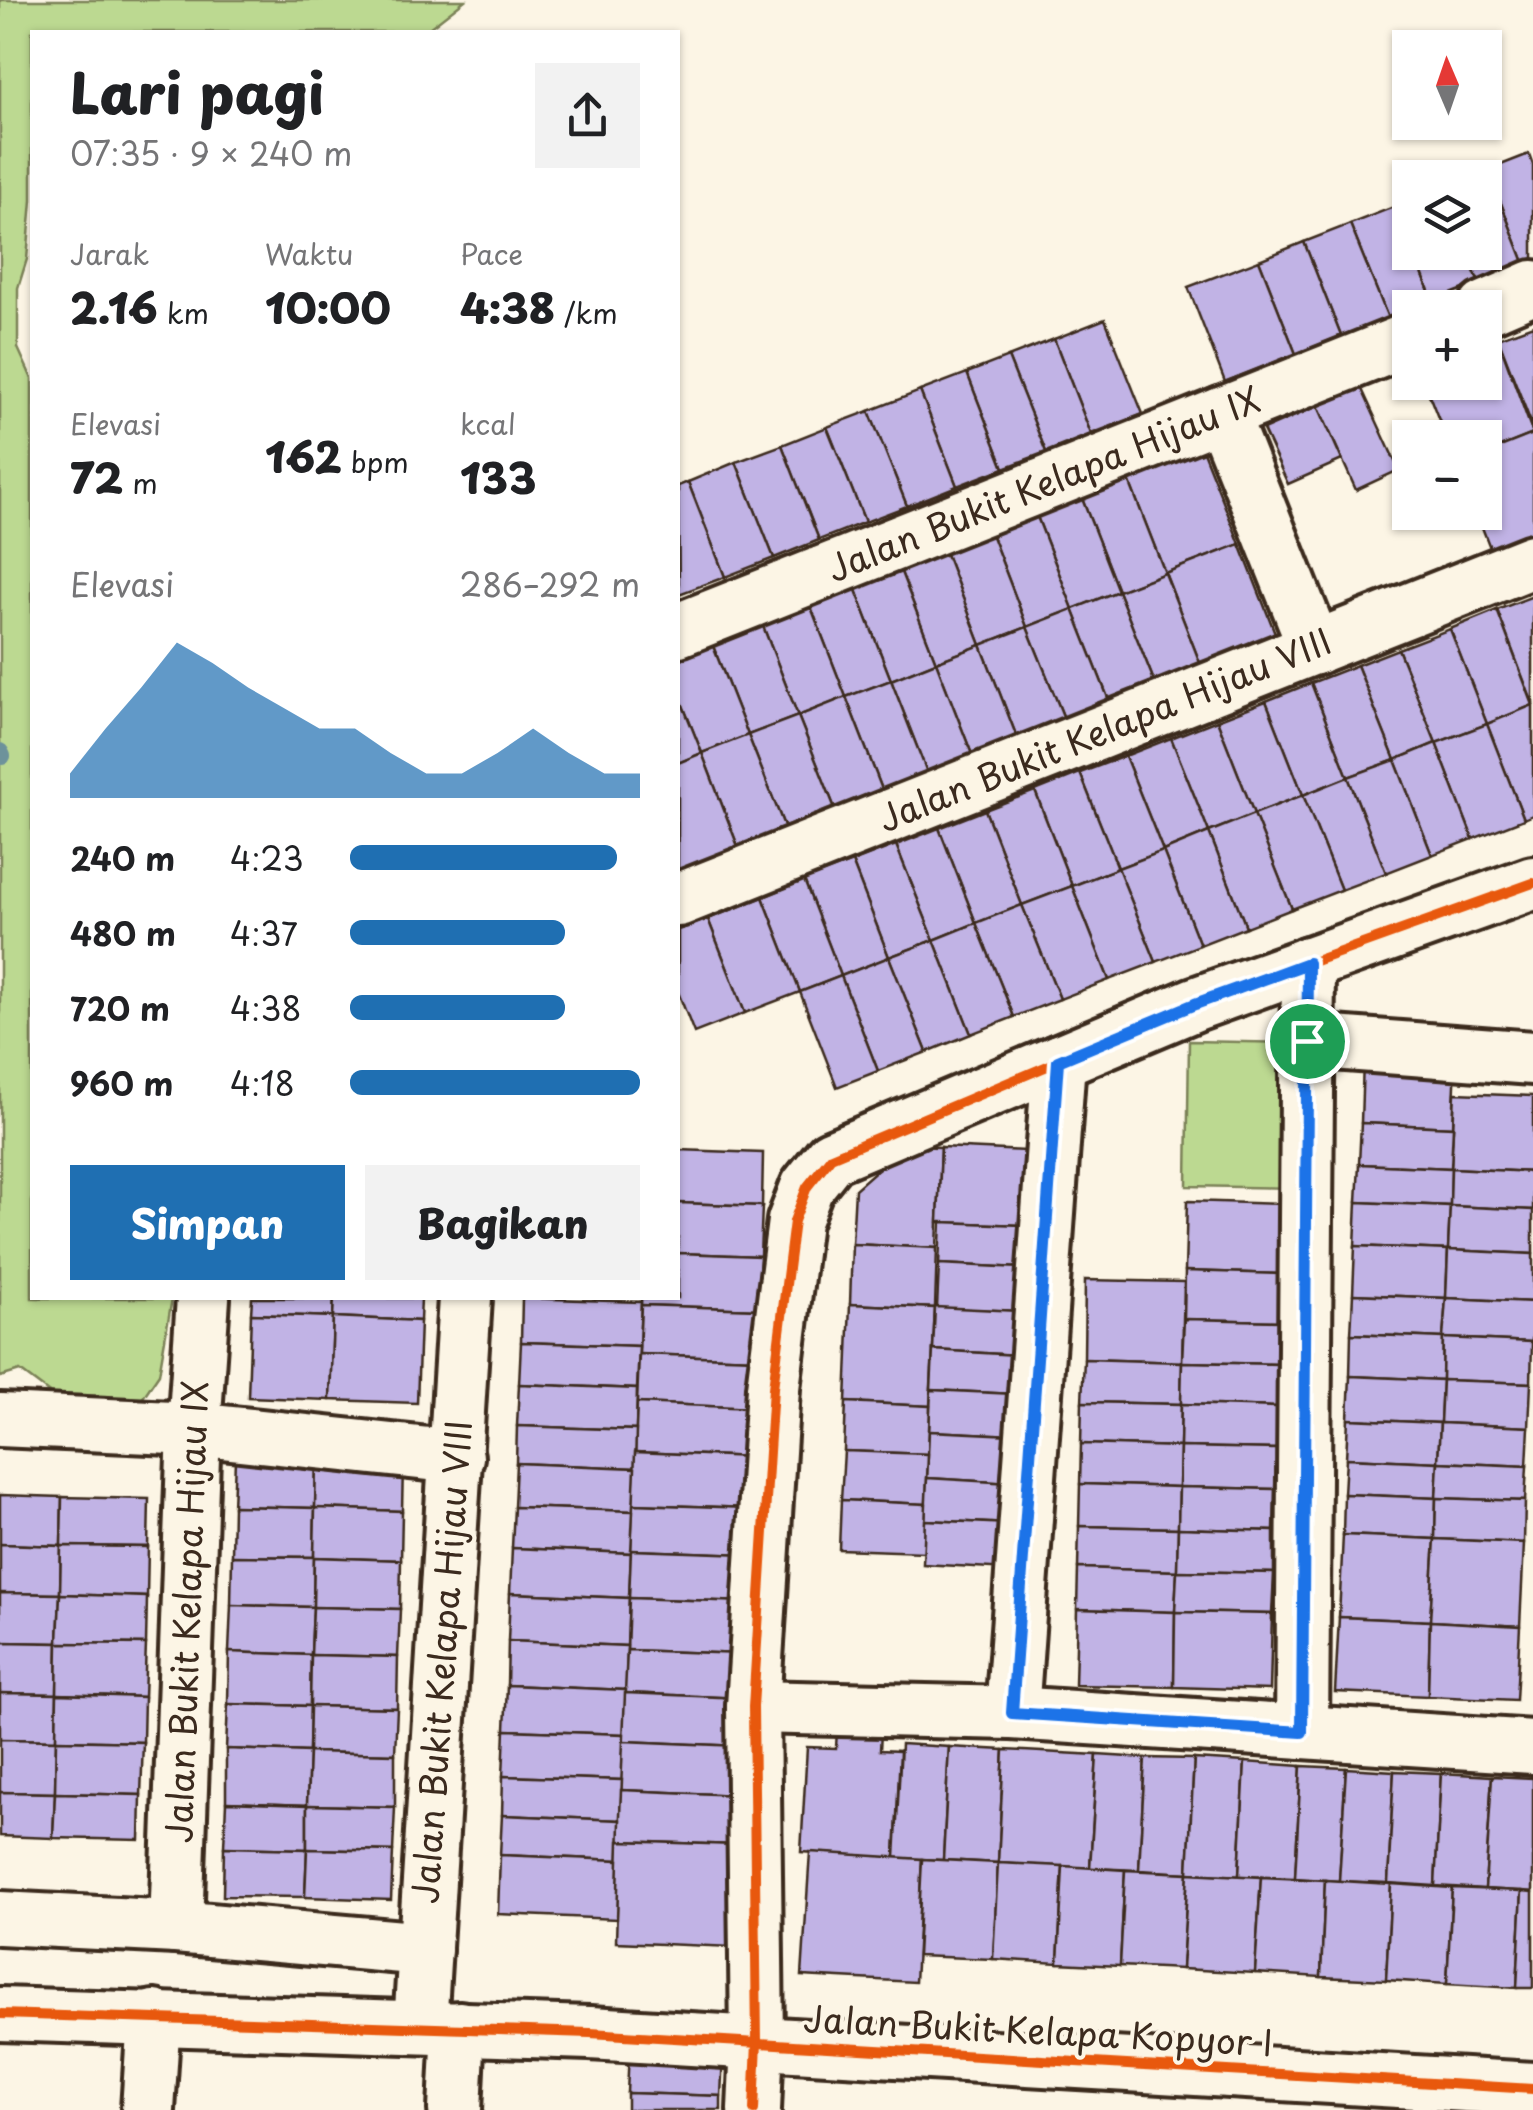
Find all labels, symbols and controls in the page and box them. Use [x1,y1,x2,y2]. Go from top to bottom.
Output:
north arrow [1392,30,1502,140]
map controls [1392,30,1502,530]
text: Lari pagi [70,50,325,133]
button: share [535,63,640,168]
text: 07:35 · 9 × 240 m [70,129,352,177]
button: layers [1392,160,1502,270]
text: Jarak [70,232,149,275]
text: Waktu [265,232,353,275]
text: Pace [460,232,523,275]
text: 2.16 [70,275,158,338]
text: 10:00 [265,275,391,338]
text: 4:38 [460,275,555,338]
button: + [1392,290,1502,400]
text: km [158,291,209,334]
text: /km [555,291,618,334]
street label: Jalan Bukit Kelapa Hijau IX [819,371,1267,594]
text: Elevasi [70,402,161,445]
text: kcal [460,402,516,445]
button: − [1392,420,1502,530]
text: 162 [265,424,342,487]
text: bpm [342,440,409,483]
text: 72 [70,445,123,508]
text: 133 [460,445,536,508]
text: m [123,461,158,504]
text: Elevasi [70,560,174,608]
text: 286–292 m [460,560,640,608]
street label: Jalan Bukit Kelapa Hijau VIII [870,613,1339,844]
text: 240 m [70,834,175,882]
text: 4:23 [230,834,304,882]
text: 480 m [70,909,176,957]
text: 4:37 [230,909,298,957]
text: 720 m [70,984,170,1032]
text: 4:38 [230,984,301,1032]
pin [1265,999,1350,1084]
icon: arrive [1280,1014,1335,1069]
text: 960 m [70,1059,174,1107]
text: 4:18 [230,1059,295,1107]
button: Simpan [70,1165,345,1280]
button: Bagikan [365,1165,640,1280]
street label: Jalan Bukit Kelapa Hijau IX [151,1380,220,1844]
street label: Jalan Bukit Kelapa Hijau VIII [397,1418,484,1905]
street label: Jalan Bukit Kelapa Kopyor I [802,1991,1274,2068]

